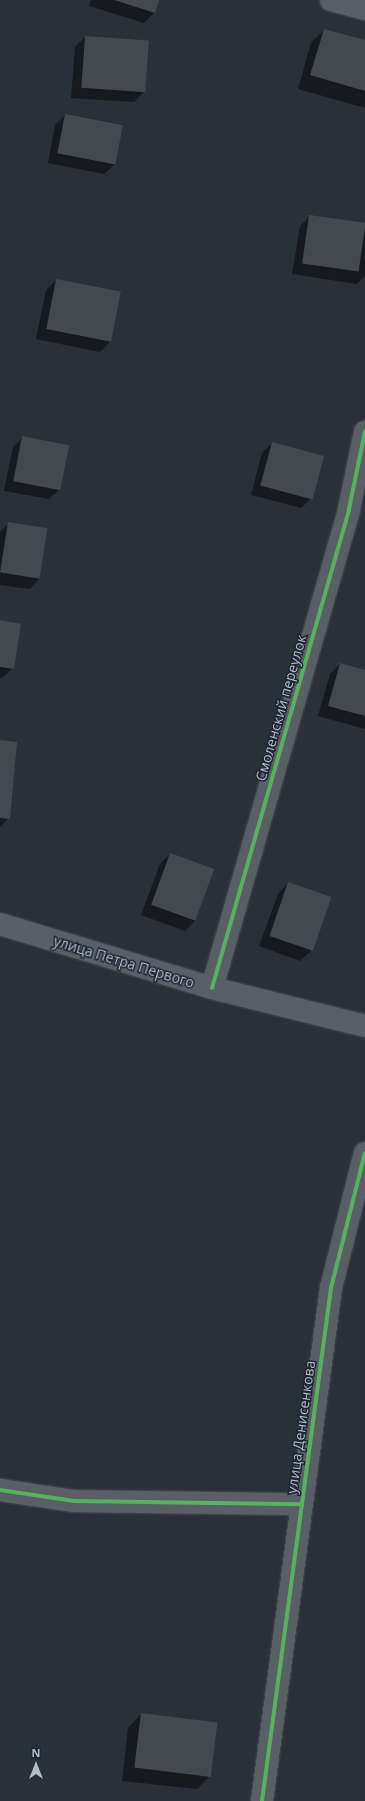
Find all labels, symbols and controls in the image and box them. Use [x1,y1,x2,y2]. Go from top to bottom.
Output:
street label: Смоленский переулок [252,633,310,783]
street label: улица Петра Первого [52,933,196,991]
street label: улица Денисенкова [283,1359,319,1495]
north arrow [16,1745,56,1785]
text: N [32,1745,40,1760]

